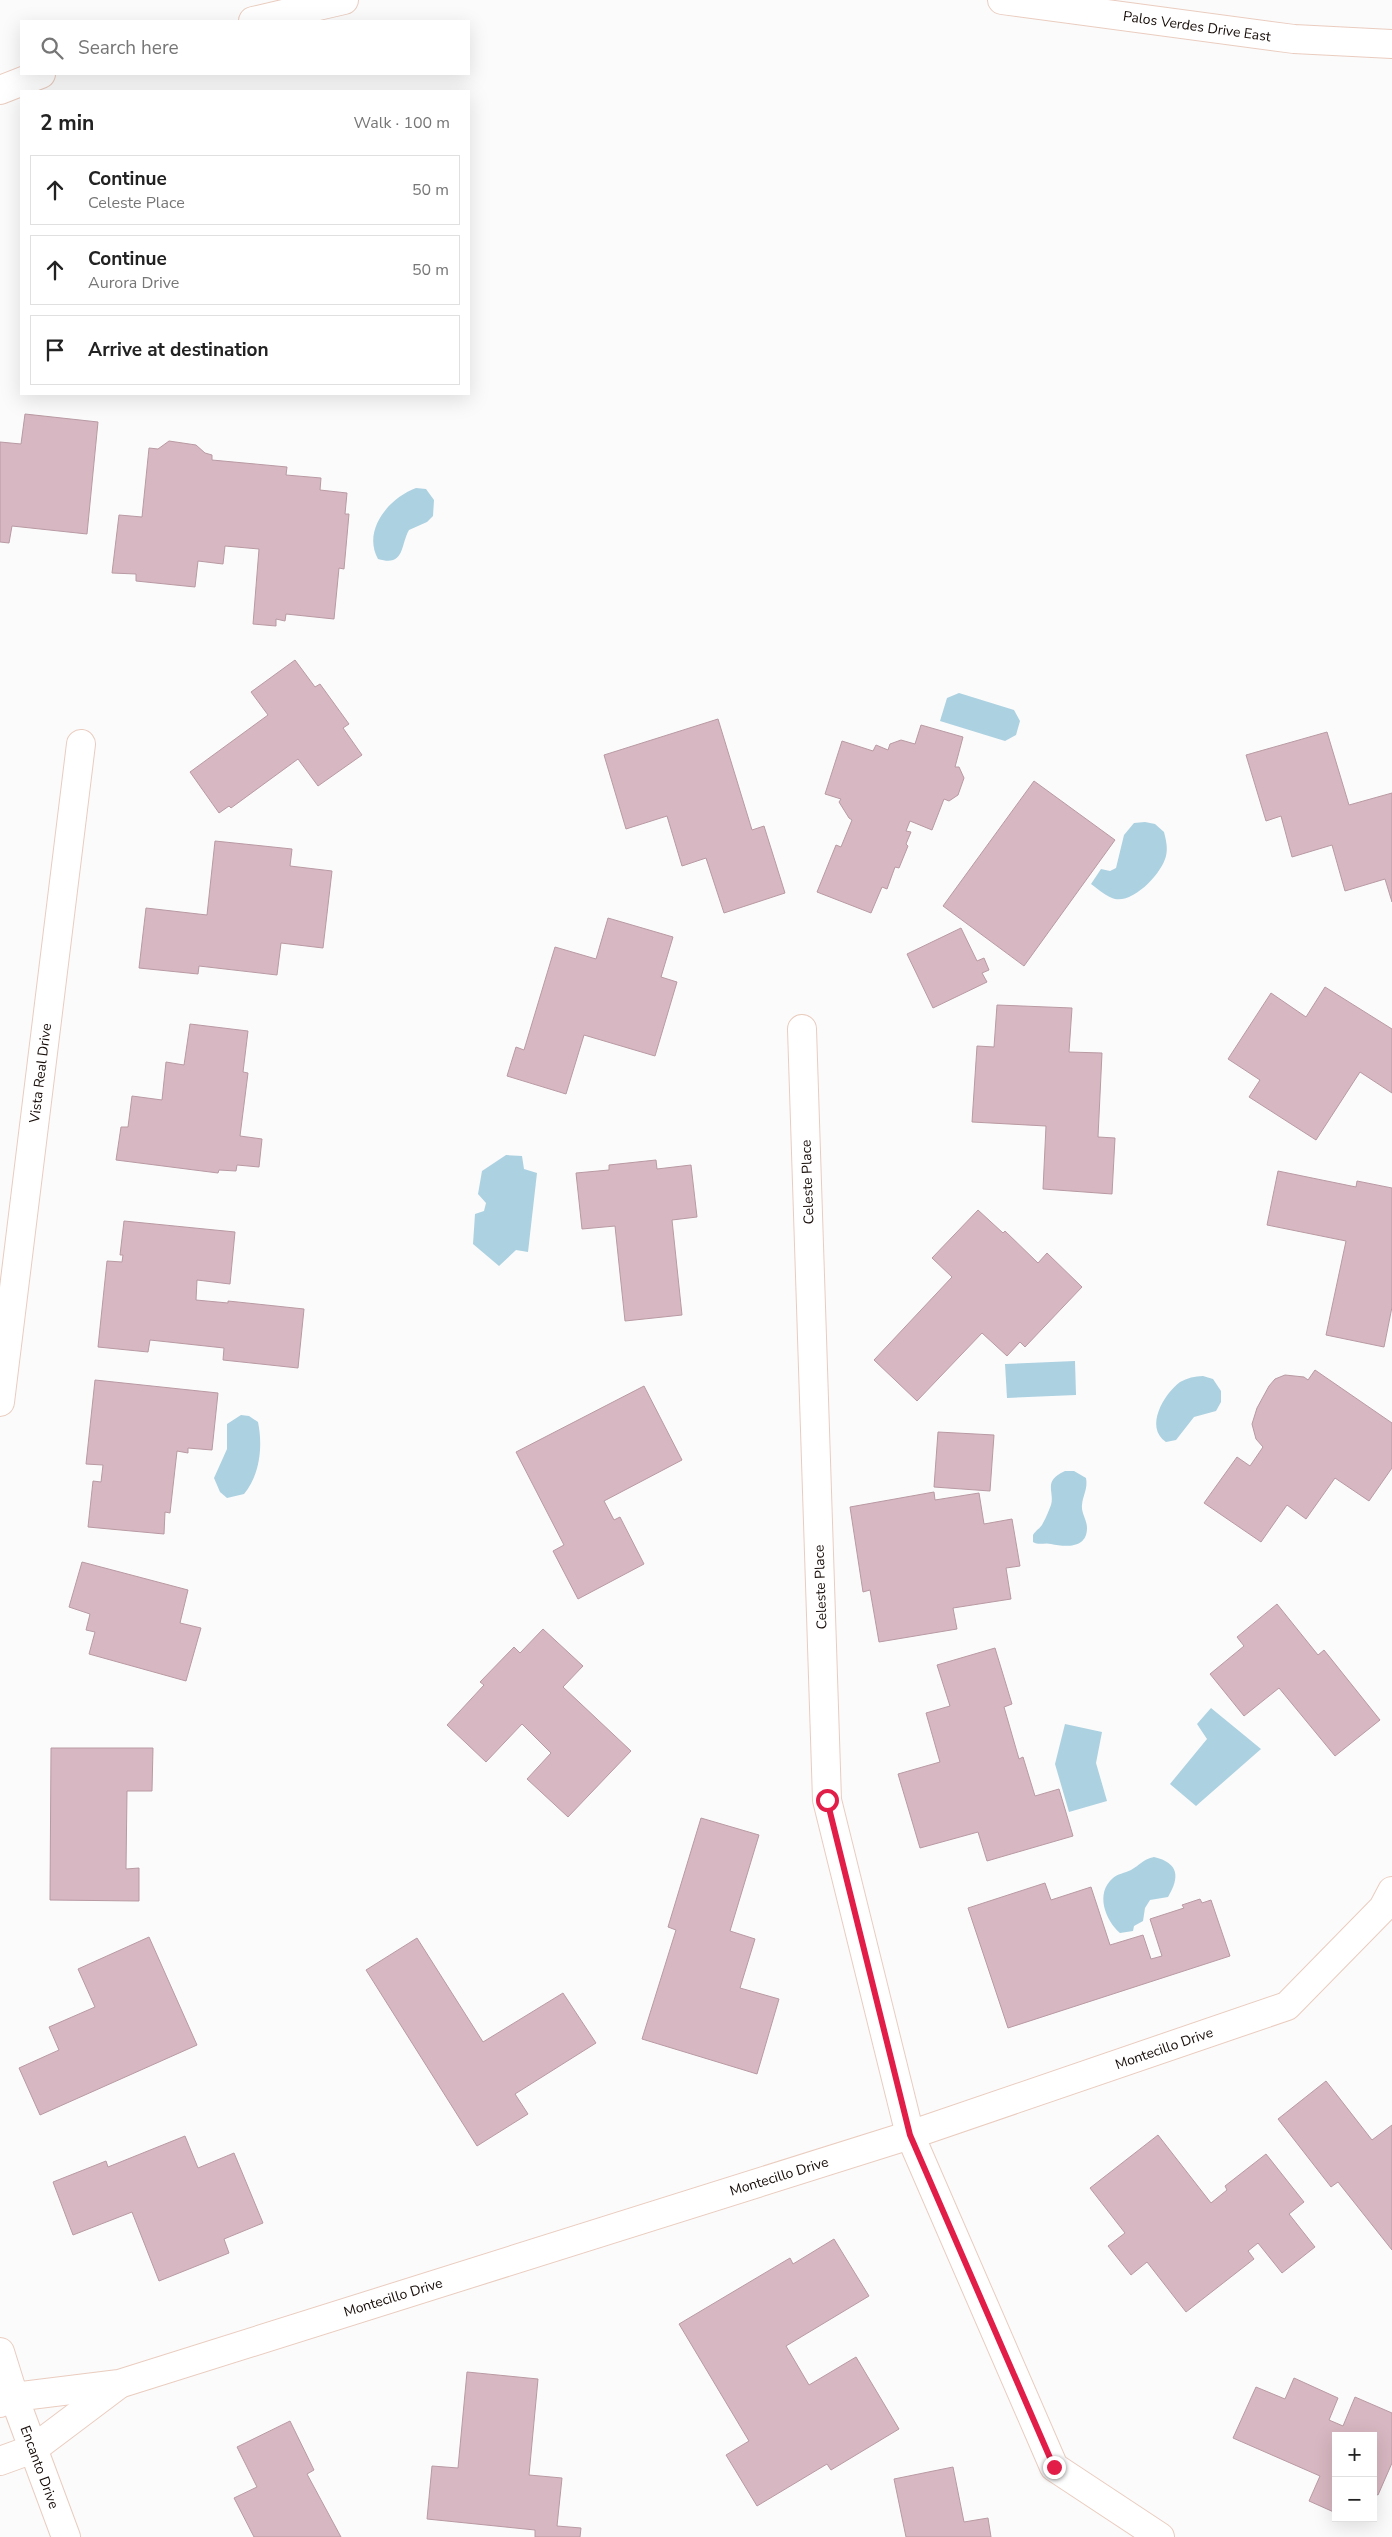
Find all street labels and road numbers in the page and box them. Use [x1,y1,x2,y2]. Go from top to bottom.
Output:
street label: Palos Verdes Drive East [1122,7,1272,46]
street label: Vista Real Drive [25,1022,56,1125]
street label: Celeste Place [797,1139,818,1225]
street label: Celeste Place [810,1544,831,1630]
street label: Montecillo Drive [1113,2023,1216,2074]
street label: Montecillo Drive [727,2152,831,2201]
street label: Montecillo Drive [341,2273,445,2322]
street label: Encanto Drive [16,2423,63,2511]

